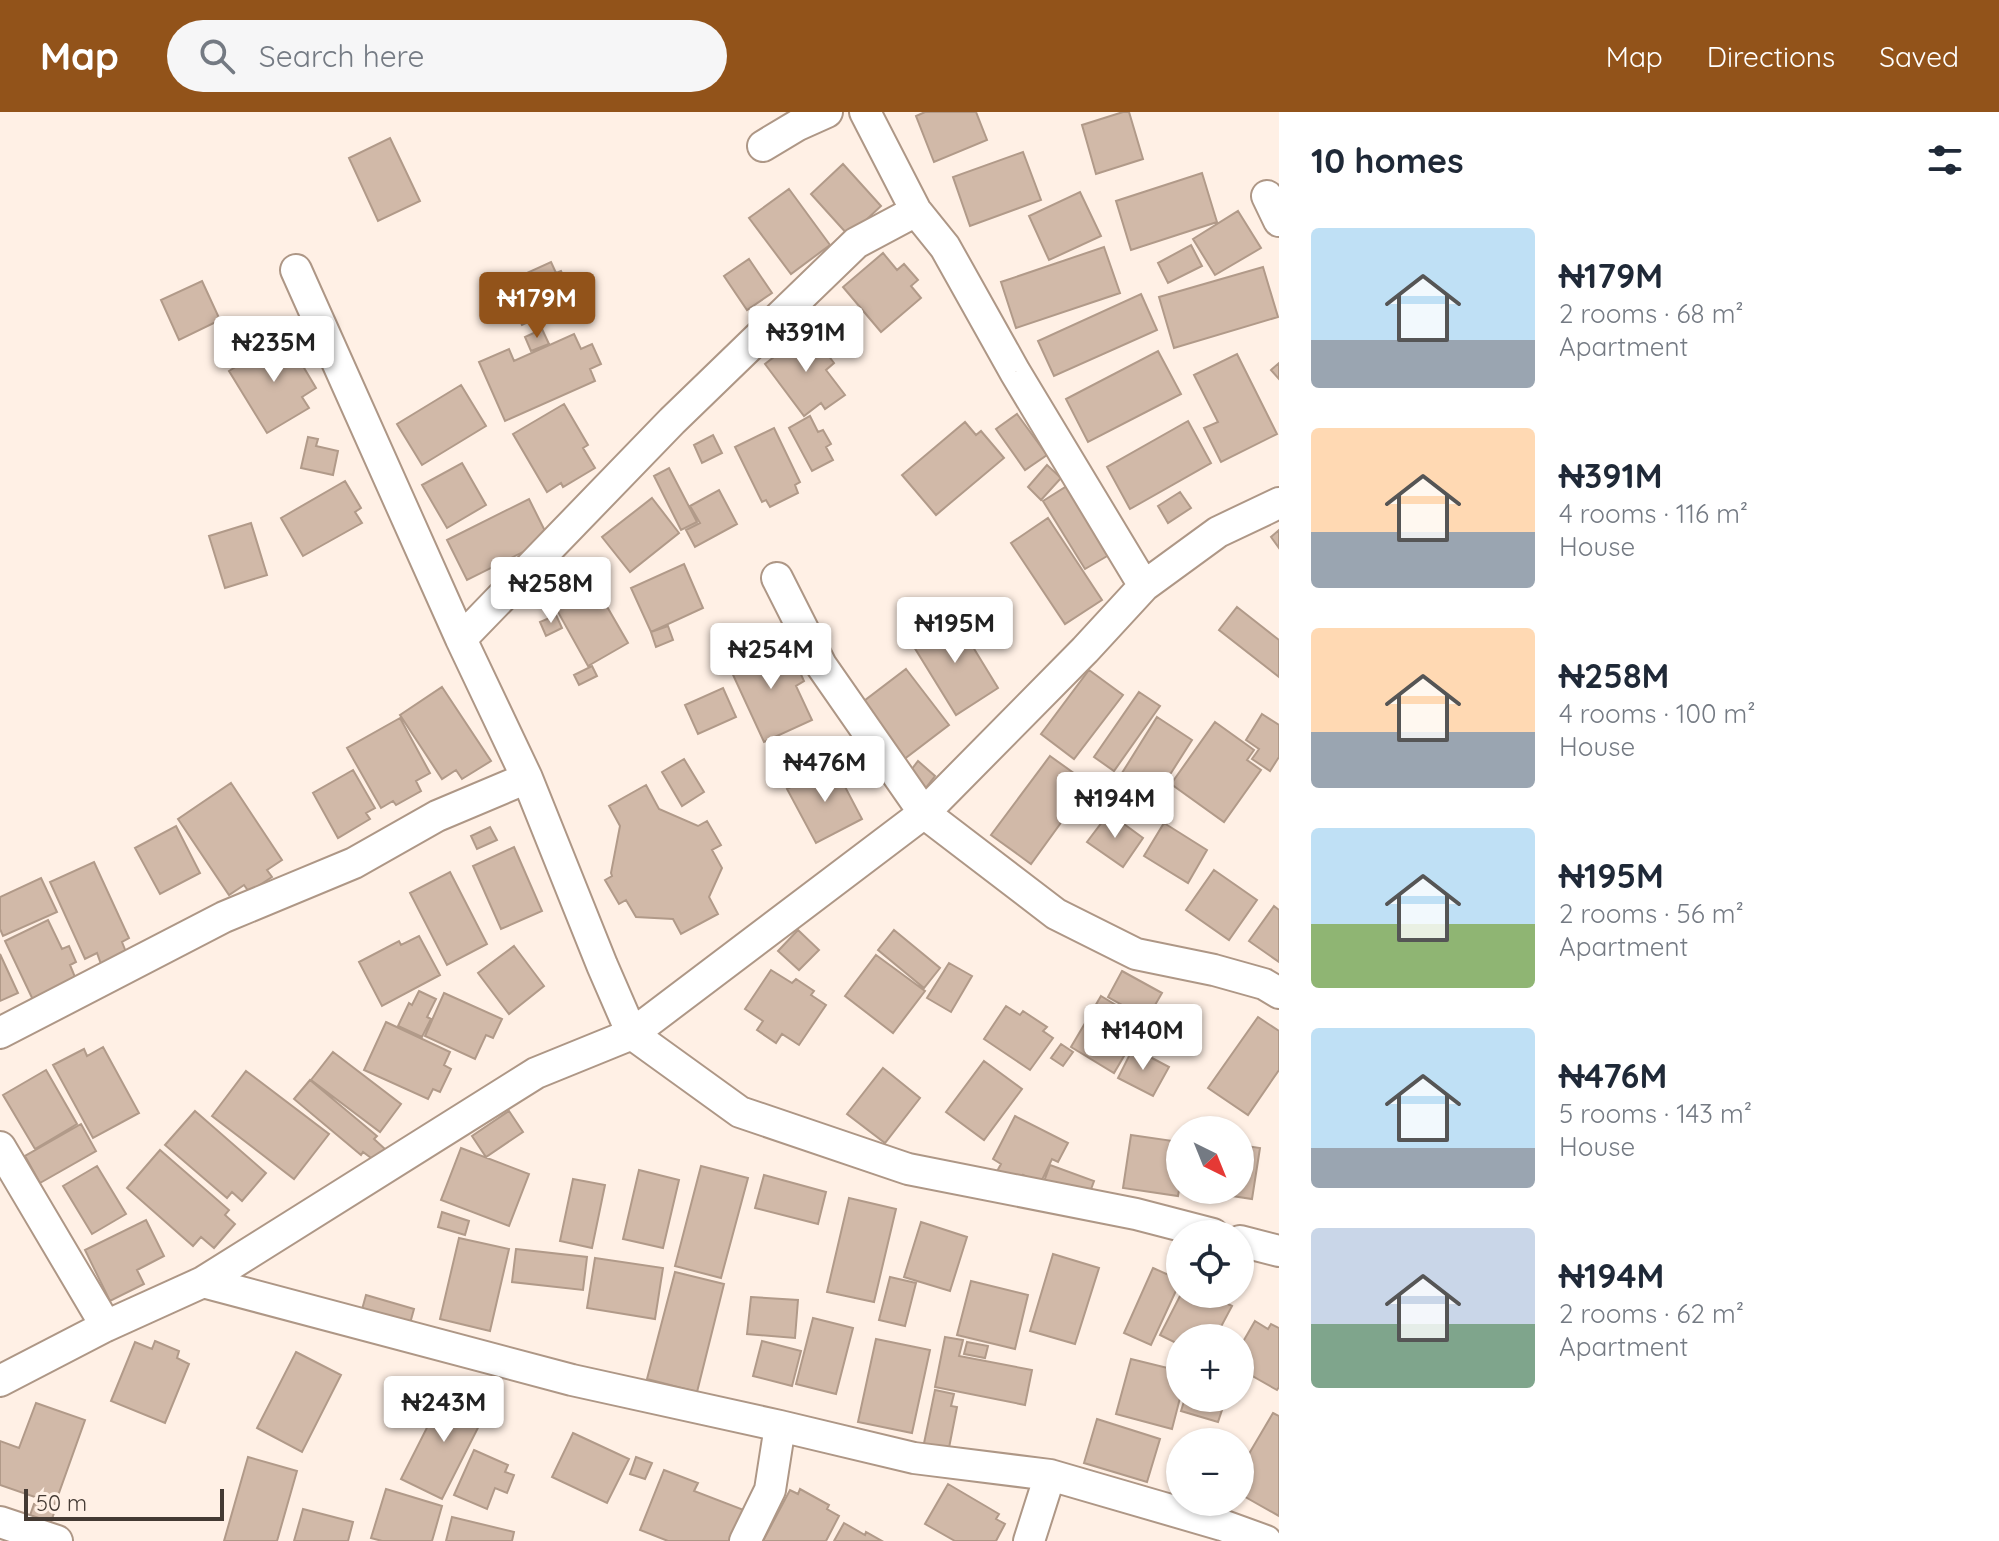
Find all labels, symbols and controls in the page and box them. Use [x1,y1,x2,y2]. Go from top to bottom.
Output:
search box [167,20,727,92]
text: Map [40,32,119,80]
icon: search [195,34,239,78]
text: Search here [259,37,424,75]
text: Map [1606,39,1663,74]
text: Directions [1707,39,1835,74]
text: Saved [1879,39,1959,74]
icon: filters [1923,138,1967,182]
text: 10 homes [1311,139,1464,182]
text: ₦179M [1559,254,1663,297]
icon: home [1375,260,1471,356]
pin: ₦179M [481,272,593,340]
text: ₦179M [497,281,577,314]
text: 2 rooms · 68 m² [1559,297,1744,330]
pin: ₦391M [750,306,862,374]
text: ₦391M [766,315,846,348]
pin: ₦235M [218,316,330,384]
text: ₦235M [232,325,316,358]
text: Apartment [1559,330,1688,363]
text: ₦391M [1559,454,1663,497]
icon: home [1375,460,1471,556]
text: 4 rooms · 116 m² [1559,497,1748,530]
text: House [1559,530,1635,563]
pin: ₦258M [495,557,607,625]
text: ₦258M [509,566,593,599]
pin: ₦195M [899,597,1011,665]
text: ₦195M [915,606,995,639]
pin: ₦254M [715,623,827,691]
text: ₦254M [728,632,814,665]
text: ₦258M [1559,654,1669,697]
icon: home [1375,660,1471,756]
text: 4 rooms · 100 m² [1559,697,1755,730]
text: House [1559,730,1635,763]
pin: ₦476M [769,736,881,804]
text: ₦476M [784,745,866,778]
pin: ₦194M [1059,772,1171,840]
text: ₦194M [1075,781,1155,814]
text: ₦195M [1559,854,1664,897]
icon: home [1375,860,1471,956]
text: 2 rooms · 56 m² [1559,897,1744,930]
text: Apartment [1559,930,1688,963]
pin: ₦140M [1087,1004,1199,1072]
text: ₦140M [1102,1013,1184,1046]
text: ₦476M [1559,1054,1667,1097]
icon: home [1375,1060,1471,1156]
text: 5 rooms · 143 m² [1559,1097,1752,1130]
north arrow [1166,1116,1254,1204]
map controls [1166,1116,1254,1516]
text: House [1559,1130,1635,1163]
button: locate [1166,1220,1254,1308]
text: ₦194M [1559,1254,1664,1297]
icon: home [1375,1260,1471,1356]
text: 2 rooms · 62 m² [1559,1297,1744,1330]
button: + [1166,1324,1254,1412]
text: Apartment [1559,1330,1688,1363]
pin: ₦243M [388,1376,500,1444]
text: ₦243M [402,1385,486,1418]
button: − [1166,1428,1254,1516]
scale bar [24,1485,224,1521]
text: 50 m [36,1489,87,1517]

